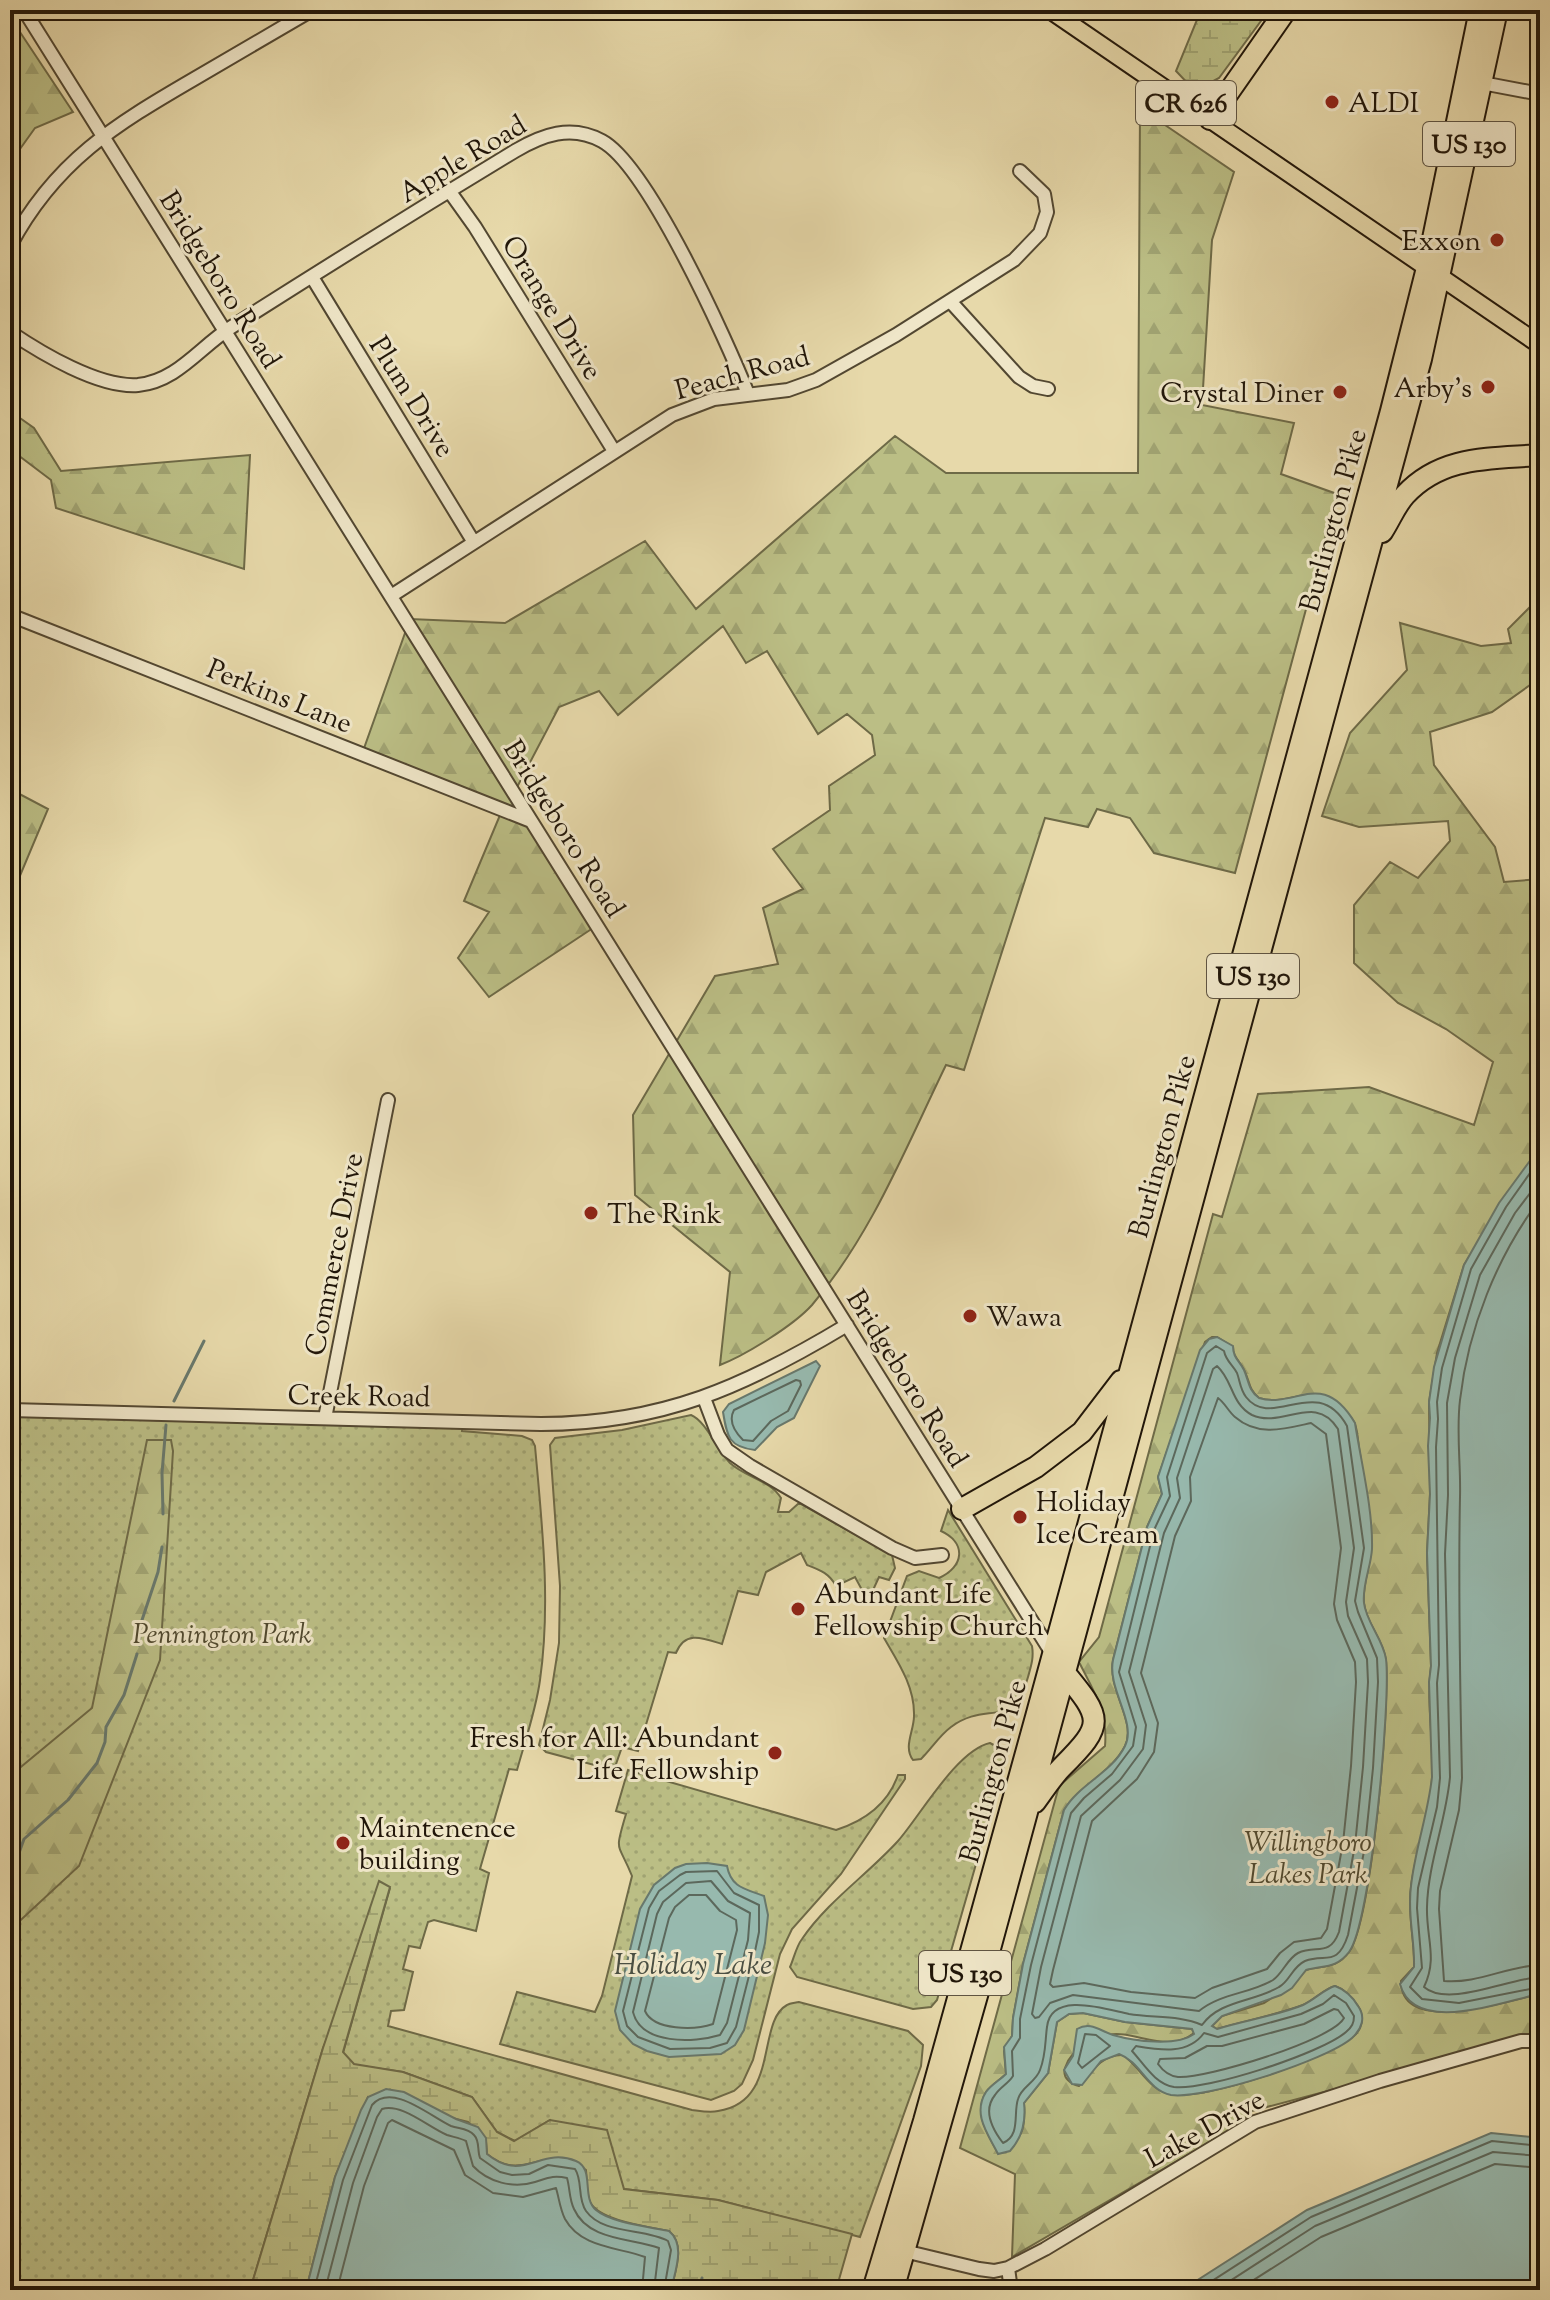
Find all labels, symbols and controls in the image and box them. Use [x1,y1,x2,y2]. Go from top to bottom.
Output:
road number: CR 626 [1136,81,1236,125]
place label: ALDI [1348,85,1419,125]
marker: ALDI [1323,93,1341,111]
street label: Apple Road [392,107,535,214]
road number: US 130 [1423,122,1515,166]
street label: Bridgeboro Road [148,184,289,377]
place label: Exxon [1402,223,1481,263]
street label: Orange Drive [490,229,611,389]
marker: Exxon [1488,231,1506,249]
street label: Plum Drive [357,329,463,466]
street label: Peach Road [671,338,815,412]
place label: Arby's [1394,370,1472,410]
place label: Crystal Diner [1160,375,1324,415]
marker: Arby's [1479,378,1497,396]
marker: Crystal Diner [1331,383,1349,401]
street label: Burlington Pike [1291,425,1379,617]
street label: Perkins Lane [200,650,358,745]
street label: Bridgeboro Road [492,733,633,926]
road number: US 130 [1207,954,1299,998]
street label: Burlington Pike [1120,1051,1208,1243]
street label: Commerce Drive [297,1150,375,1359]
place label: The Rink [607,1196,722,1236]
marker: The Rink [582,1204,600,1222]
street label: Bridgeboro Road [835,1283,976,1476]
place label: Wawa [986,1299,1062,1339]
marker: Wawa [961,1307,979,1325]
street label: Creek Road [287,1377,431,1419]
place label: Holiday Ice Cream [1036,1484,1159,1556]
marker: Holiday Ice Cream [1011,1508,1029,1526]
place label: Abundant Life Fellowship Church [814,1576,1044,1648]
marker: Abundant Life Fellowship Church [789,1600,807,1618]
park label: Pennington Park [133,1616,312,1656]
street label: Burlington Pike [951,1676,1039,1868]
place label: Fresh for All: Abundant Life Fellowship [470,1720,759,1792]
marker: Fresh for All: Abundant Life Fellowship [766,1744,784,1762]
place label: Maintenence building [359,1810,516,1882]
park label: Willingboro Lakes Park [1244,1824,1372,1896]
marker: Maintenence building [334,1834,352,1852]
water label: Holiday Lake [614,1945,772,1988]
road number: US 130 [919,1951,1011,1995]
street label: Lake Drive [1139,2081,1272,2180]

